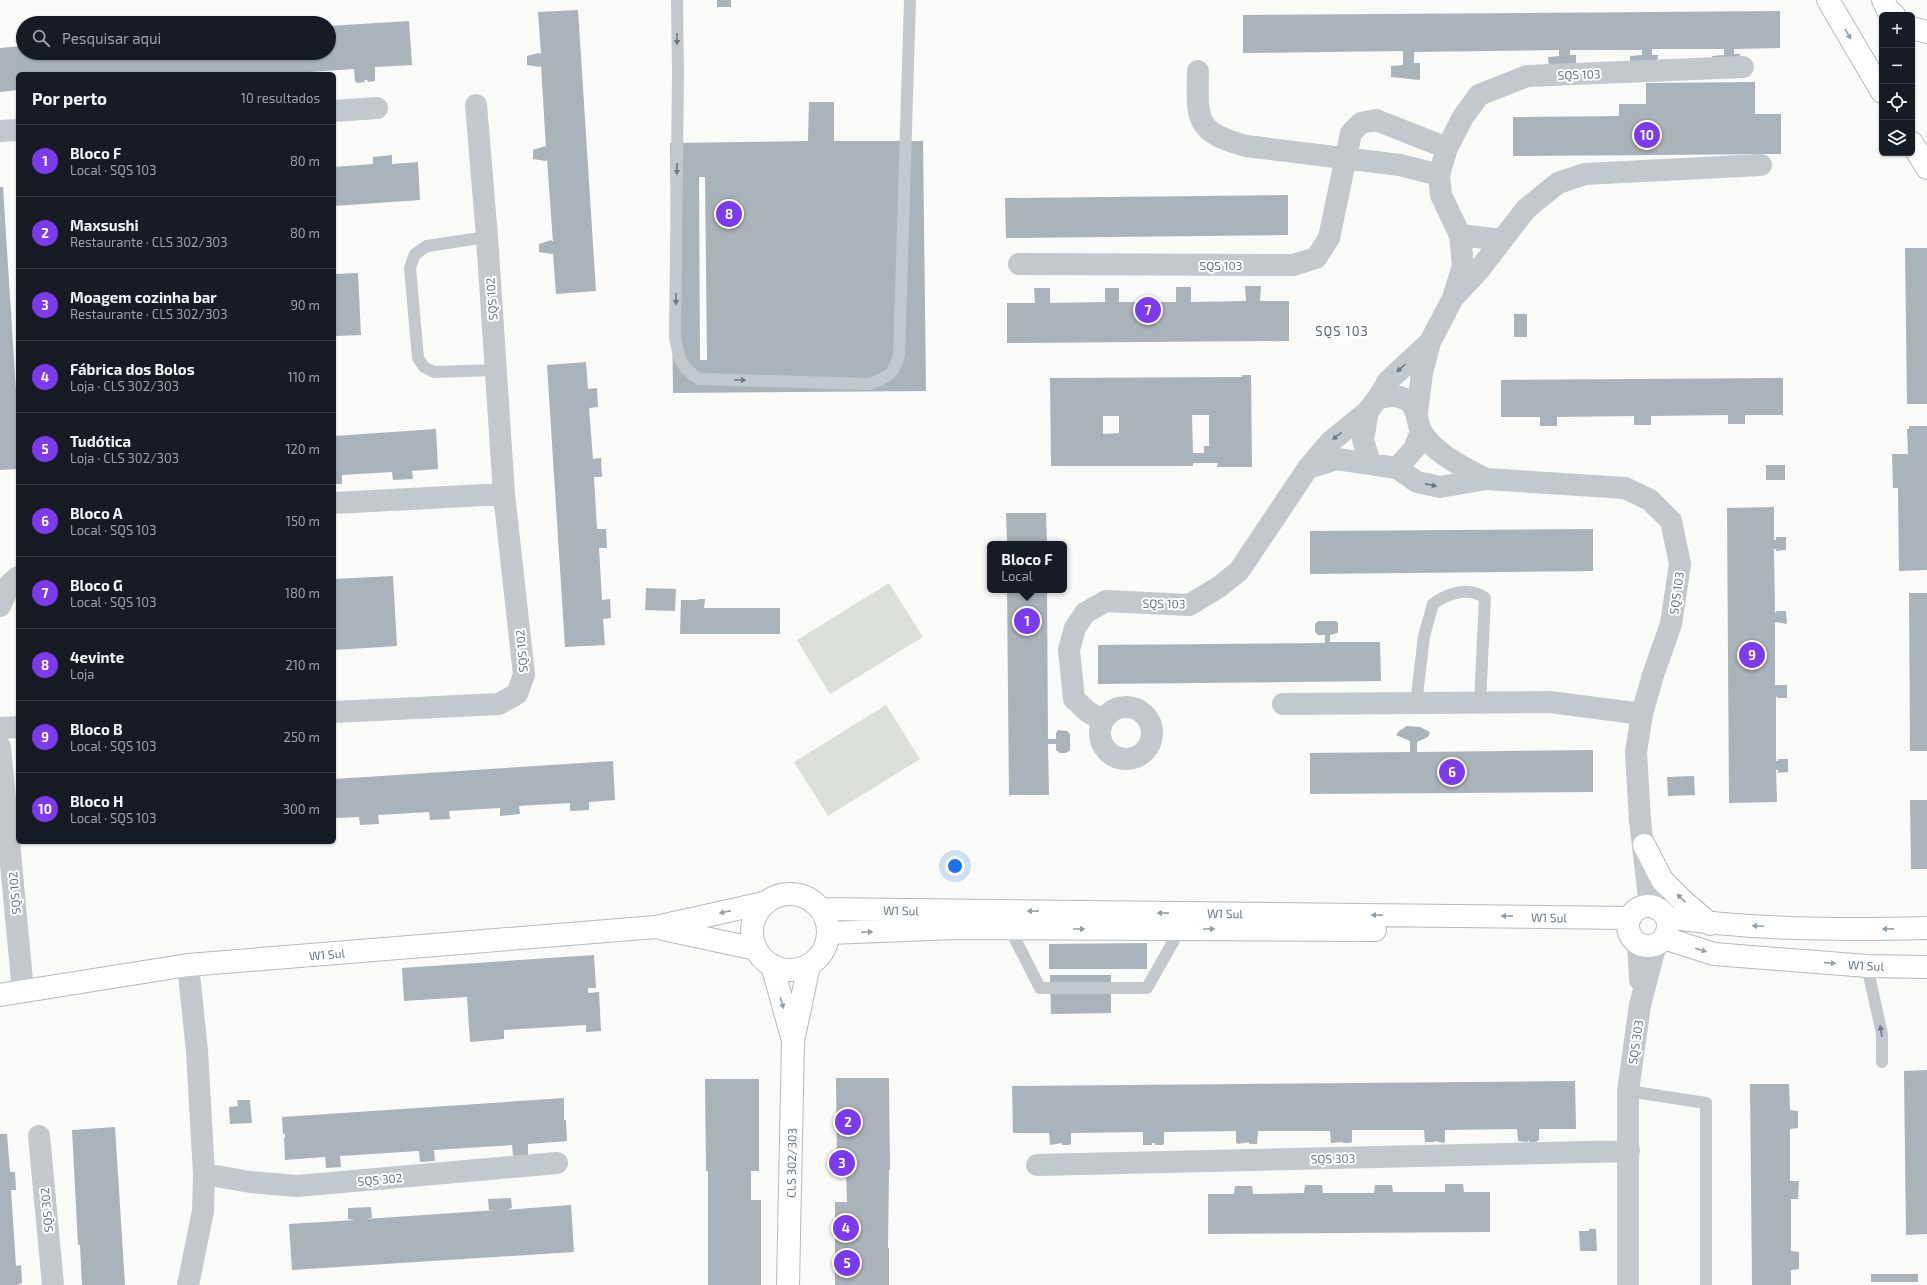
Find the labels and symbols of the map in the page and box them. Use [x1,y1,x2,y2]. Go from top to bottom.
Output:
one-way arrow [1844,28,1851,40]
one-way arrow [674,33,680,46]
street label: SQS 103 [1557,66,1601,83]
pin: 10 [1634,120,1660,150]
one-way arrow [674,163,680,176]
pin: 8 [716,199,742,229]
street label: SQS 103 [1200,258,1242,273]
street label: SQS 102 [483,277,500,321]
one-way arrow [673,293,679,306]
pin: 7 [1135,295,1161,325]
district label: SQS 103 [1315,323,1369,339]
one-way arrow [1396,364,1407,373]
one-way arrow [734,377,747,383]
one-way arrow [1332,431,1343,440]
one-way arrow [1425,483,1437,489]
street label: SQS 103 [1666,571,1687,615]
street label: SQS 103 [1142,596,1186,611]
pin: 1 [1014,606,1040,636]
street label: SQS 102 [512,629,531,673]
pin: 9 [1739,640,1765,670]
pin: 6 [1439,757,1465,787]
your location [945,856,965,876]
street label: SQS 102 [5,871,24,915]
one-way arrow [1676,894,1686,903]
street label: W1 Sul [883,903,920,917]
street label: W1 Sul [1207,906,1244,920]
one-way arrow [1026,908,1039,914]
one-way arrow [719,909,732,915]
one-way arrow [1156,910,1169,916]
street label: W1 Sul [1531,910,1568,924]
one-way arrow [1370,912,1383,918]
one-way arrow [1500,913,1513,919]
one-way arrow [1752,922,1764,929]
one-way arrow [1073,926,1086,932]
one-way arrow [1203,926,1215,933]
one-way arrow [1881,926,1894,932]
one-way arrow [861,928,873,935]
street label: W1 Sul [308,945,346,963]
one-way arrow [1695,947,1707,953]
street label: W1 Sul [1848,957,1885,973]
one-way arrow [1824,960,1836,966]
one-way arrow [780,997,786,1009]
street label: SQS 303 [1625,1019,1646,1065]
one-way arrow [1877,1025,1883,1037]
pin: 2 [835,1107,861,1137]
street label: CLS 302/303 [783,1128,799,1198]
pin: 3 [829,1148,855,1178]
street label: SQS 303 [1311,1151,1356,1166]
street label: SQS 302 [357,1170,403,1189]
street label: SQS 302 [37,1187,56,1233]
pin: 4 [833,1213,859,1243]
pin: 5 [834,1248,860,1278]

